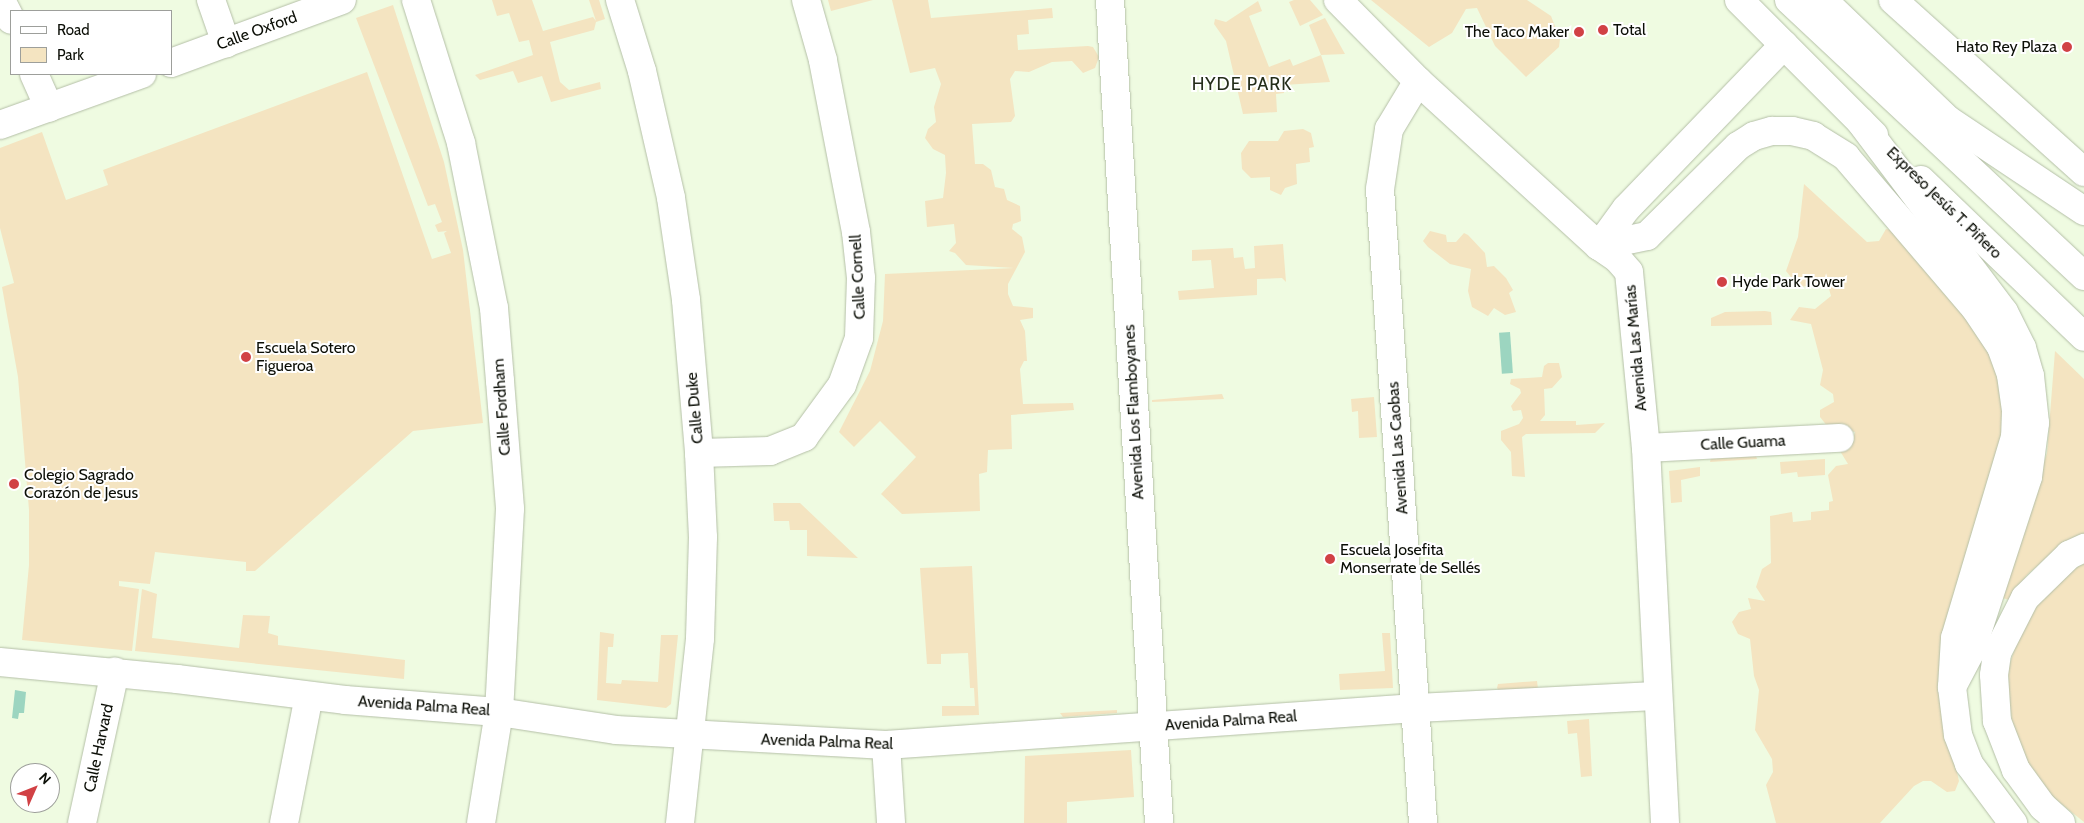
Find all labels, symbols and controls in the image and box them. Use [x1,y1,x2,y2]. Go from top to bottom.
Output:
street label: Calle Oxford [214,8,300,54]
legend [10,10,172,75]
place label: Total [1613,20,1646,40]
text: Road [57,21,90,39]
place label: The Taco Maker [1465,22,1569,42]
marker: Total [1597,24,1609,36]
marker: The Taco Maker [1573,26,1585,38]
place label: Hato Rey Plaza [1956,37,2057,57]
marker: Hato Rey Plaza [2061,41,2073,53]
text: Park [57,46,84,64]
district label: HYDE PARK [1191,73,1293,95]
street label: Expreso Jesús T. Piñero [1882,143,2006,263]
street label: Calle Cornell [846,234,870,320]
place label: Hyde Park Tower [1732,272,1845,292]
marker: Hyde Park Tower [1716,276,1728,288]
street label: Avenida Las Marías [1621,284,1651,412]
street label: Avenida Los Flamboyanes [1120,324,1148,500]
place label: Escuela Sotero Figueroa [256,338,356,376]
marker: Escuela Sotero Figueroa [240,351,252,363]
street label: Calle Fordham [489,358,515,456]
street label: Calle Duke [682,371,708,445]
street label: Avenida Las Caobas [1384,381,1412,515]
street label: Calle Guama [1700,431,1786,455]
place label: Colegio Sagrado Corazón de Jesus [24,465,138,503]
marker: Colegio Sagrado Corazón de Jesus [8,478,20,490]
place label: Escuela Josefita Monserrate de Sellés [1340,540,1480,578]
marker: Escuela Josefita Monserrate de Sellés [1324,553,1336,565]
street label: Avenida Palma Real [357,692,491,720]
street label: Calle Harvard [80,702,118,794]
street label: Avenida Palma Real [1164,707,1298,735]
street label: Avenida Palma Real [761,730,893,754]
north arrow [10,763,60,813]
text: N [35,768,55,788]

